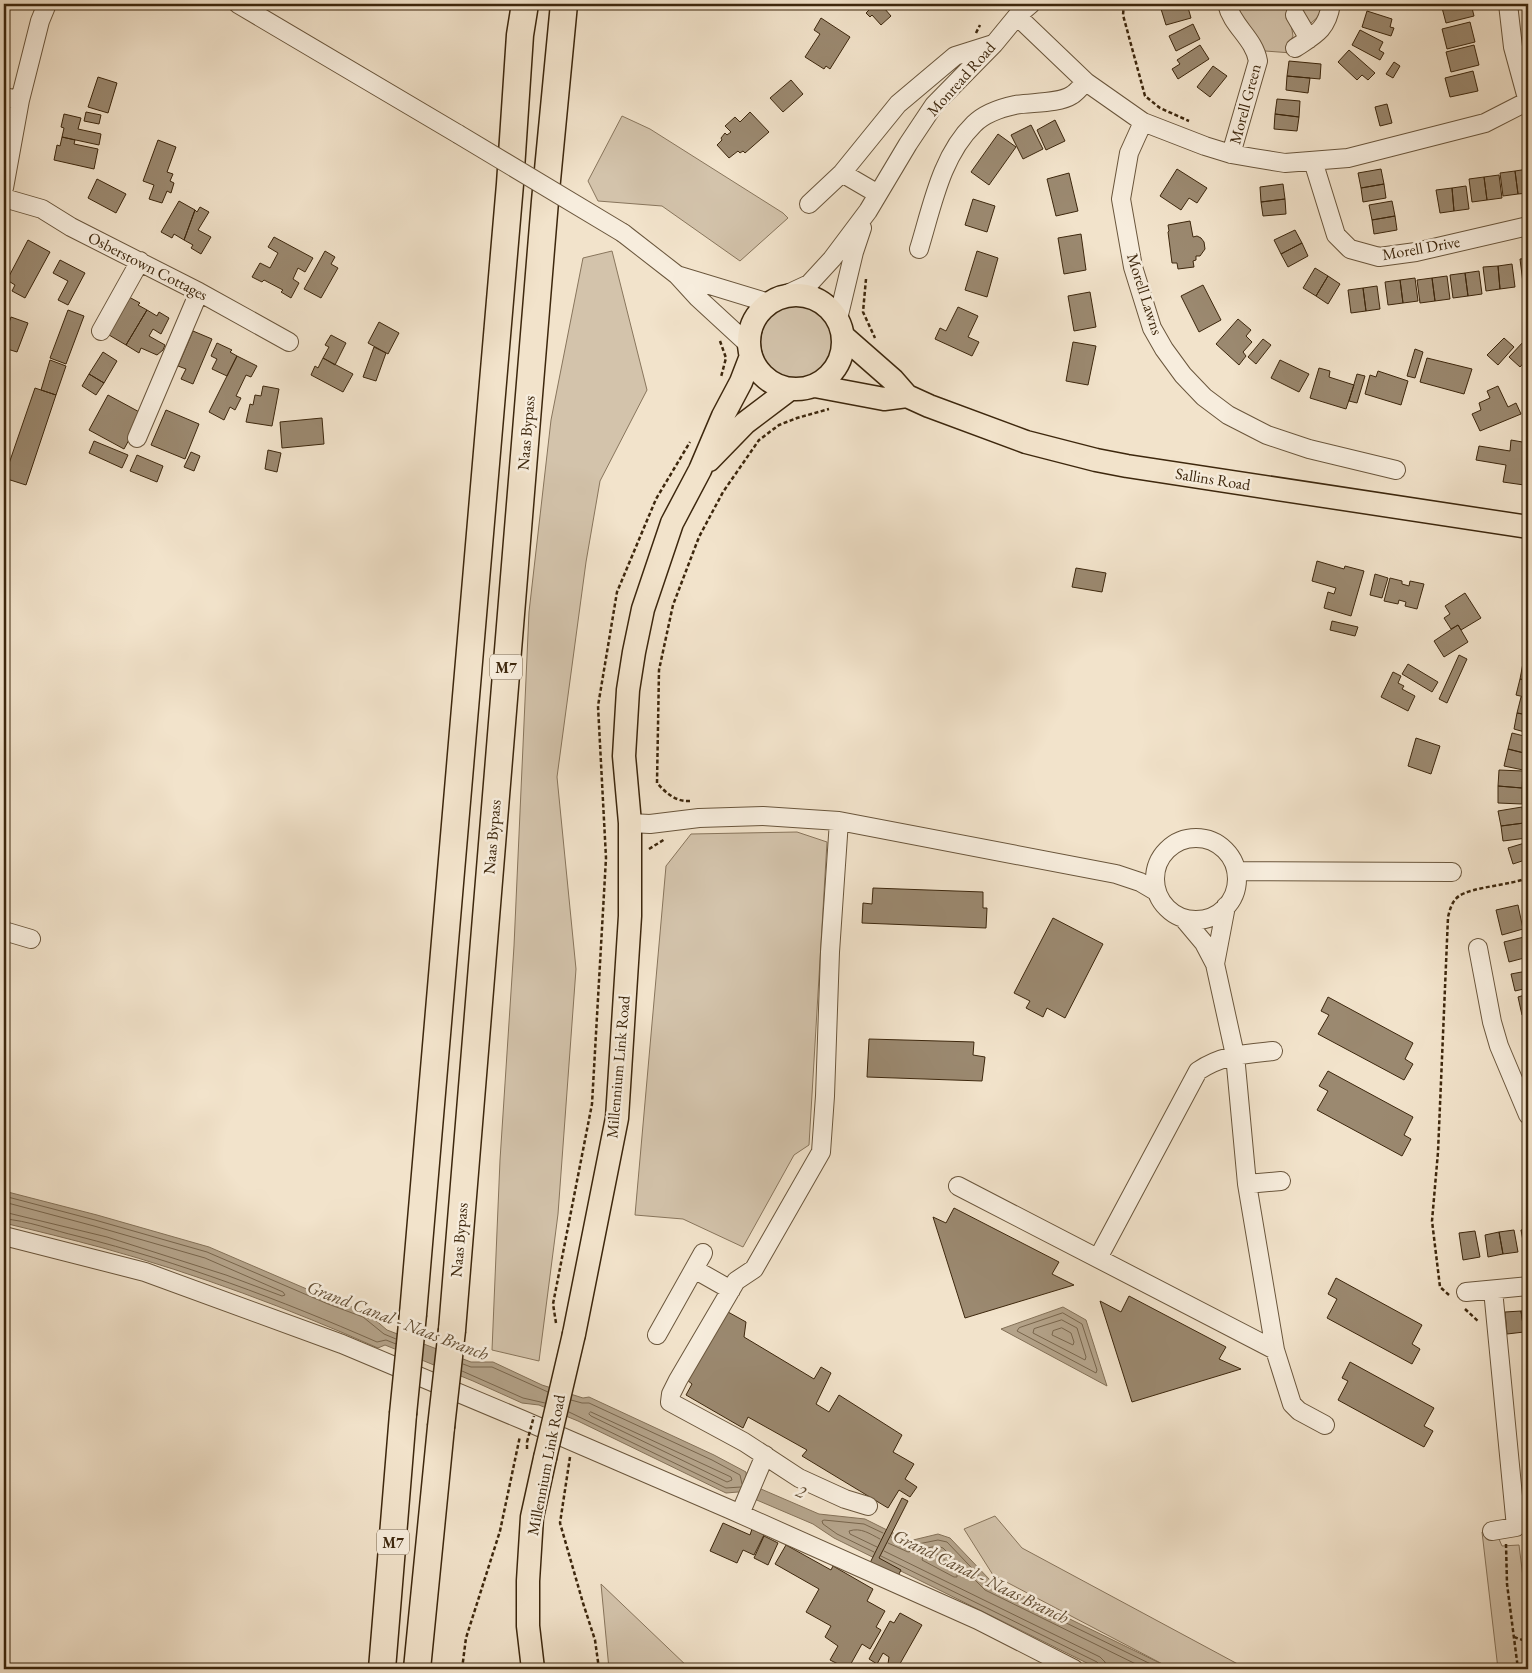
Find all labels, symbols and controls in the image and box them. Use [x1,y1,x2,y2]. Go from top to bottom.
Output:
street label: Monread Road [922,37,1001,121]
street label: Morell Green [1224,61,1266,146]
street label: Osberstown Cottages [85,227,211,305]
street label: Morell Drive [1380,231,1462,265]
street label: Morell Lawns [1122,251,1168,337]
street label: Naas Bypass [512,395,540,471]
street label: Sallins Road [1174,463,1253,495]
road number: M7 [490,654,522,680]
street label: Naas Bypass [478,799,506,875]
street label: Millennium Link Road [601,994,635,1139]
street label: Naas Bypass [445,1202,473,1278]
water label: Grand Canal - Naas Branch [304,1275,492,1365]
street label: Millennium Link Road [522,1392,570,1537]
water label: 2 [793,1479,811,1504]
water label: Grand Canal - Naas Branch [889,1523,1073,1629]
road number: M7 [377,1530,409,1554]

